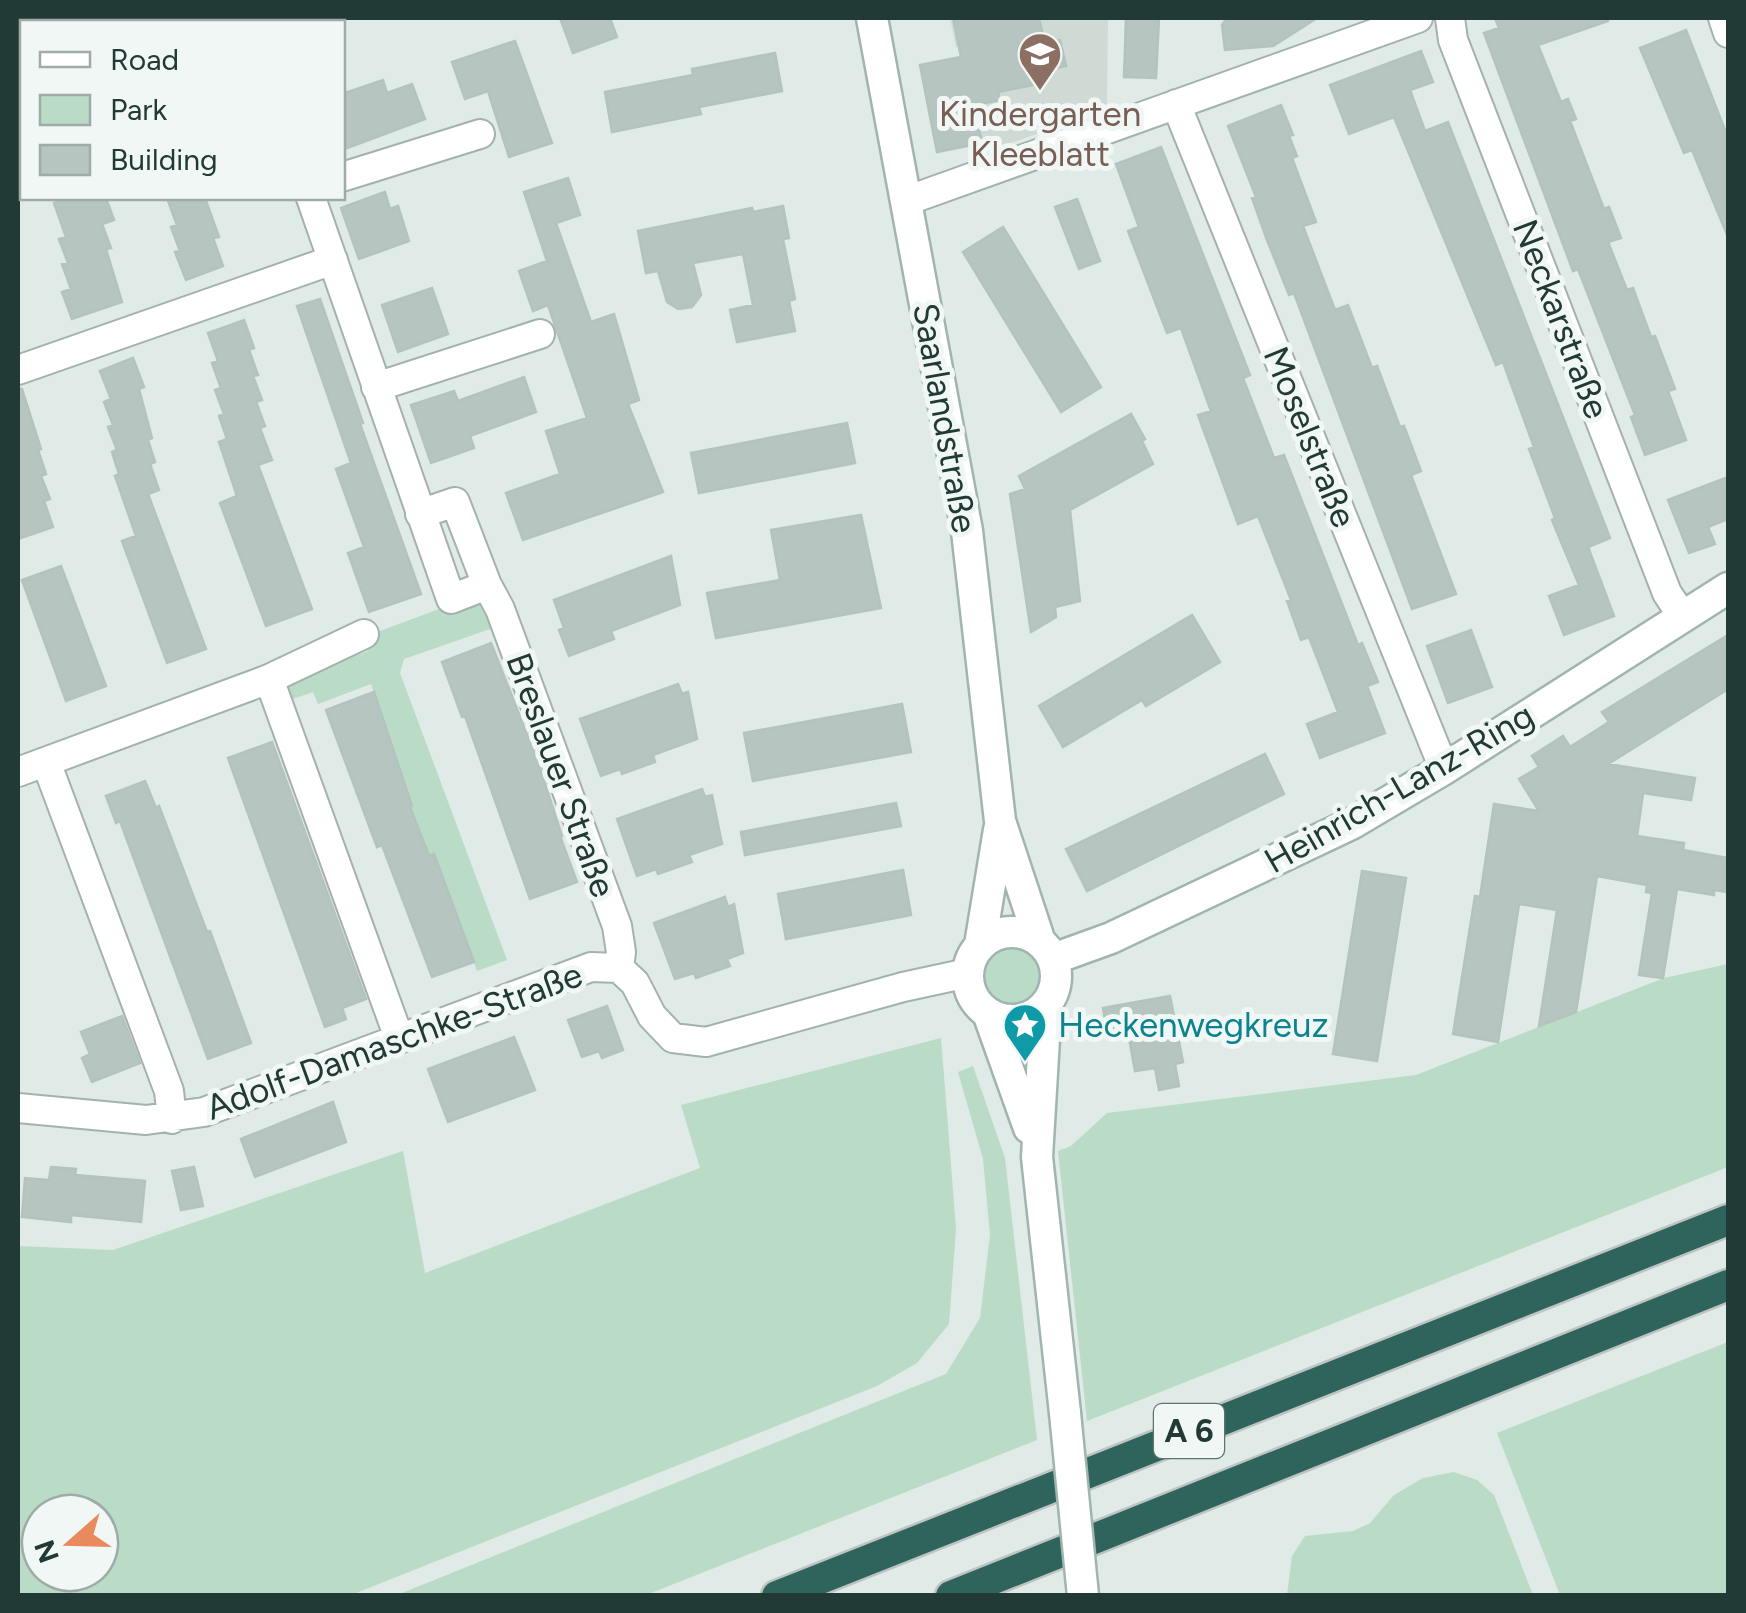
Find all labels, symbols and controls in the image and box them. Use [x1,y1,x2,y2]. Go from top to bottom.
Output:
legend [20,20,345,200]
school or university icon: Kindergarten Kleeblatt [1017,31,1063,92]
text: Road [110,41,179,78]
text: Park [110,91,168,128]
place label: Kindergarten Kleeblatt [939,93,1141,175]
text: Building [110,141,218,178]
street label: Neckarstraße [1504,214,1618,424]
street label: Saarlandstraße [904,300,986,536]
street label: Moselstraße [1255,341,1365,533]
street label: Breslauer Straße [497,647,625,903]
street label: Heinrich-Lanz-Ring [1257,694,1541,882]
street label: Adolf-Damaschke-Straße [200,953,588,1129]
place icon: Heckenwegkreuz [1002,1002,1048,1063]
place label: Heckenwegkreuz [1058,1004,1329,1046]
road number: A 6 [1154,1404,1224,1458]
north arrow [20,1493,120,1593]
text: N [27,1536,66,1568]

